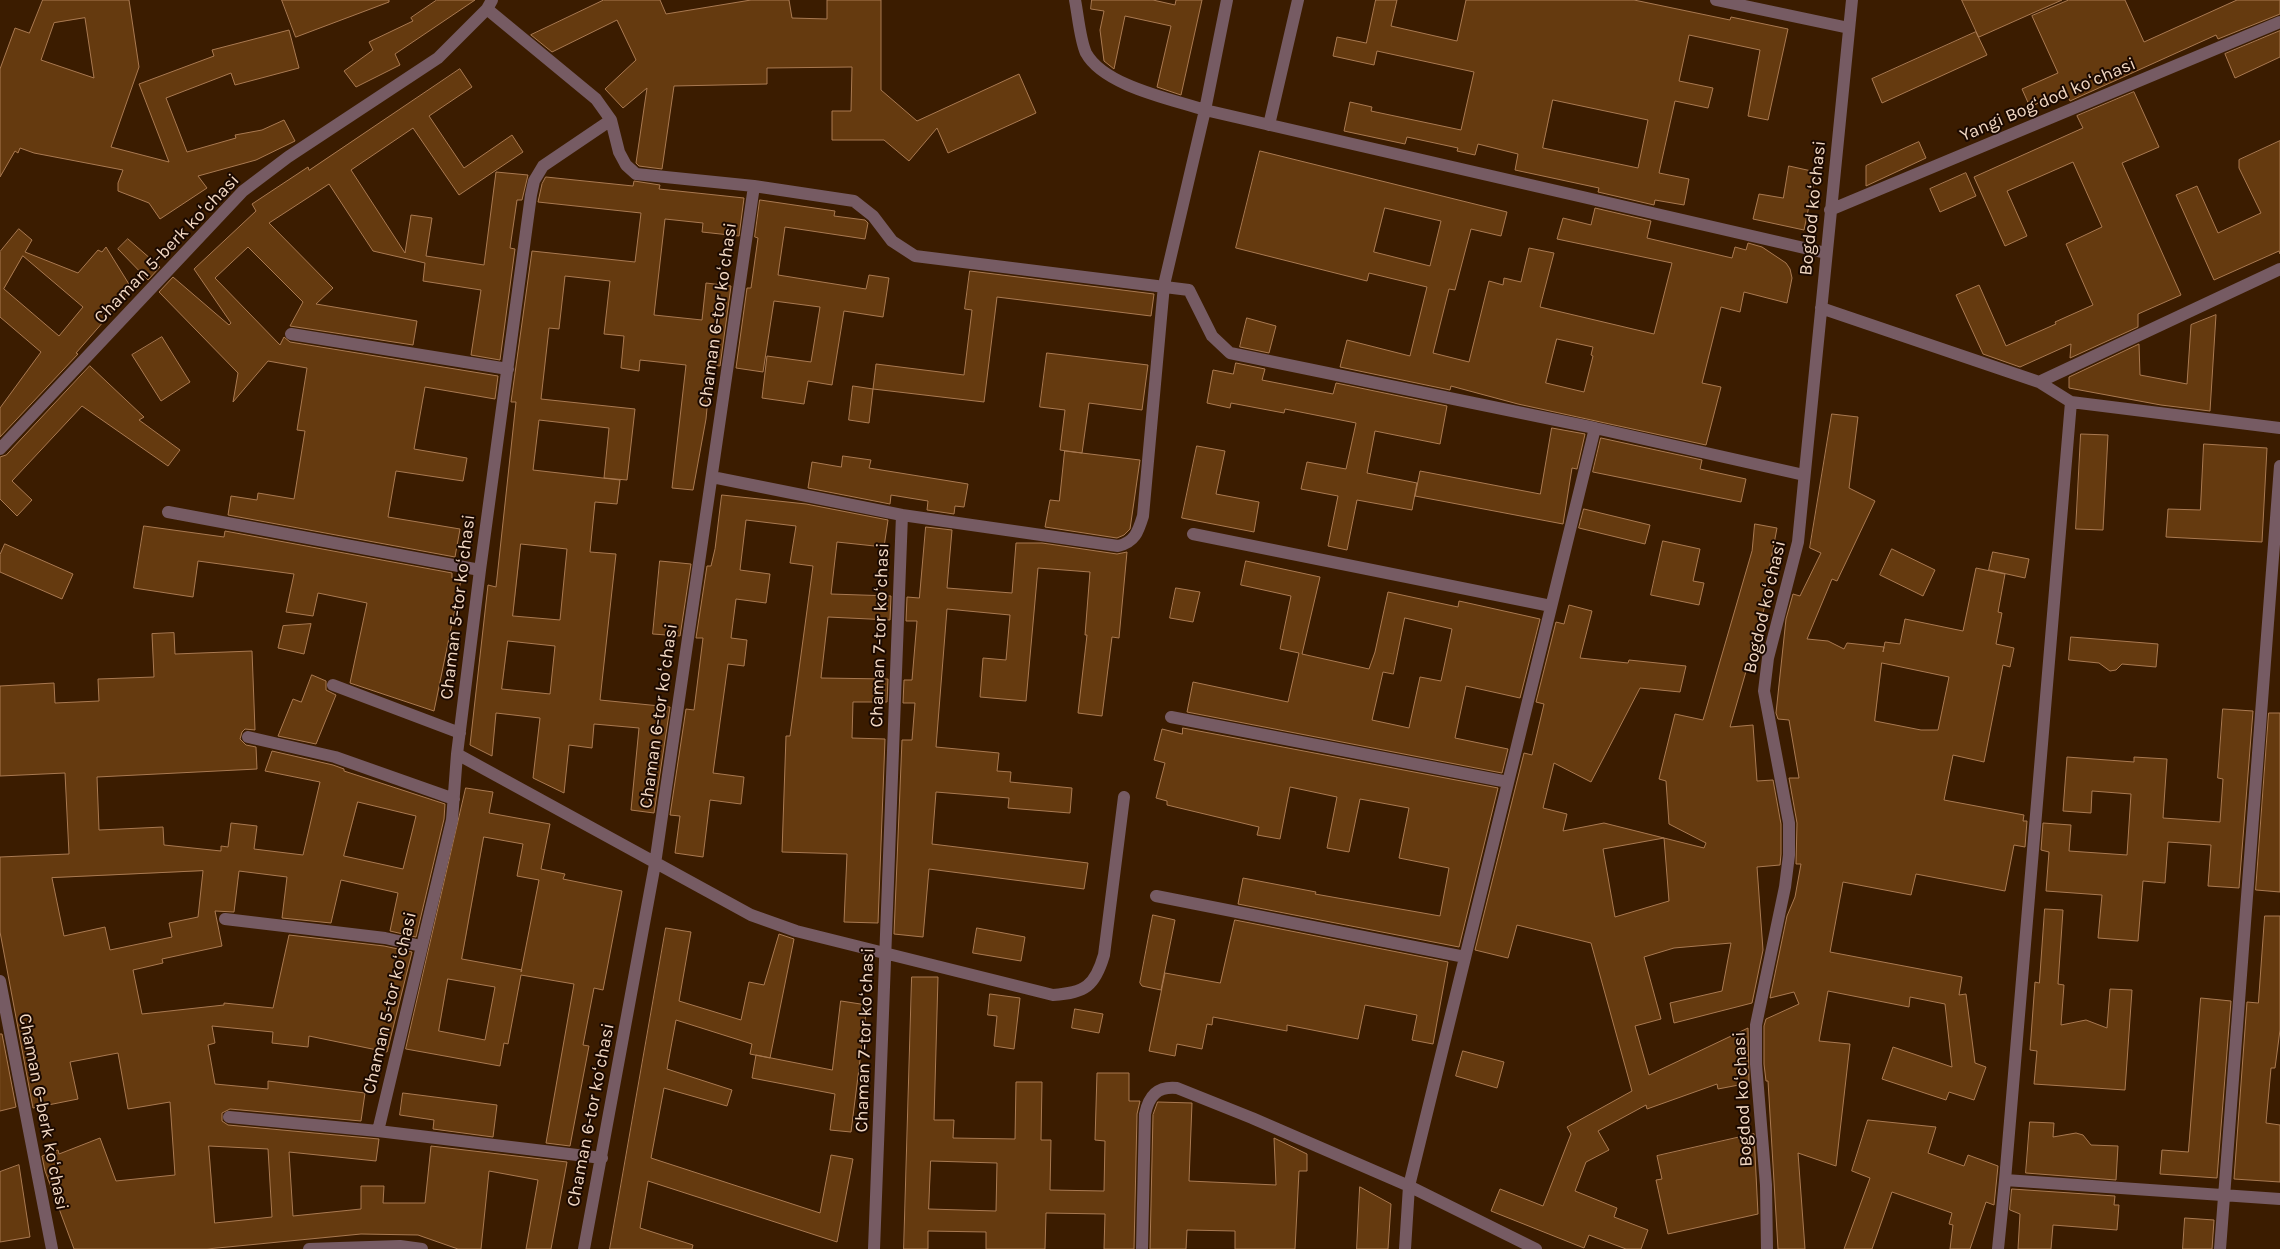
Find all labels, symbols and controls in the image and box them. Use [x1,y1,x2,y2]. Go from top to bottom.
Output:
street label: Yangi Bogʻdod koʻchasi [1957,53,2139,147]
street label: Bogdod koʻchasi [1795,139,1831,277]
street label: Chaman 5-berk koʻchasi [90,170,244,328]
street label: Chaman 6-tor koʻchasi [694,221,742,409]
street label: Chaman 5-tor koʻchasi [436,513,480,701]
street label: Bogdod koʻchasi [1739,539,1791,675]
street label: Chaman 7-tor koʻchasi [866,542,894,728]
street label: Chaman 6-tor koʻchasi [635,622,683,810]
street label: Chaman 5-tor koʻchasi [359,910,421,1096]
street label: Chaman 7-tor koʻchasi [851,947,879,1133]
street label: Chaman 6-berk koʻchasi [13,1012,73,1212]
street label: Chaman 6-tor koʻchasi [563,1021,619,1209]
street label: Bogdod koʻchasi [1729,1031,1757,1167]

